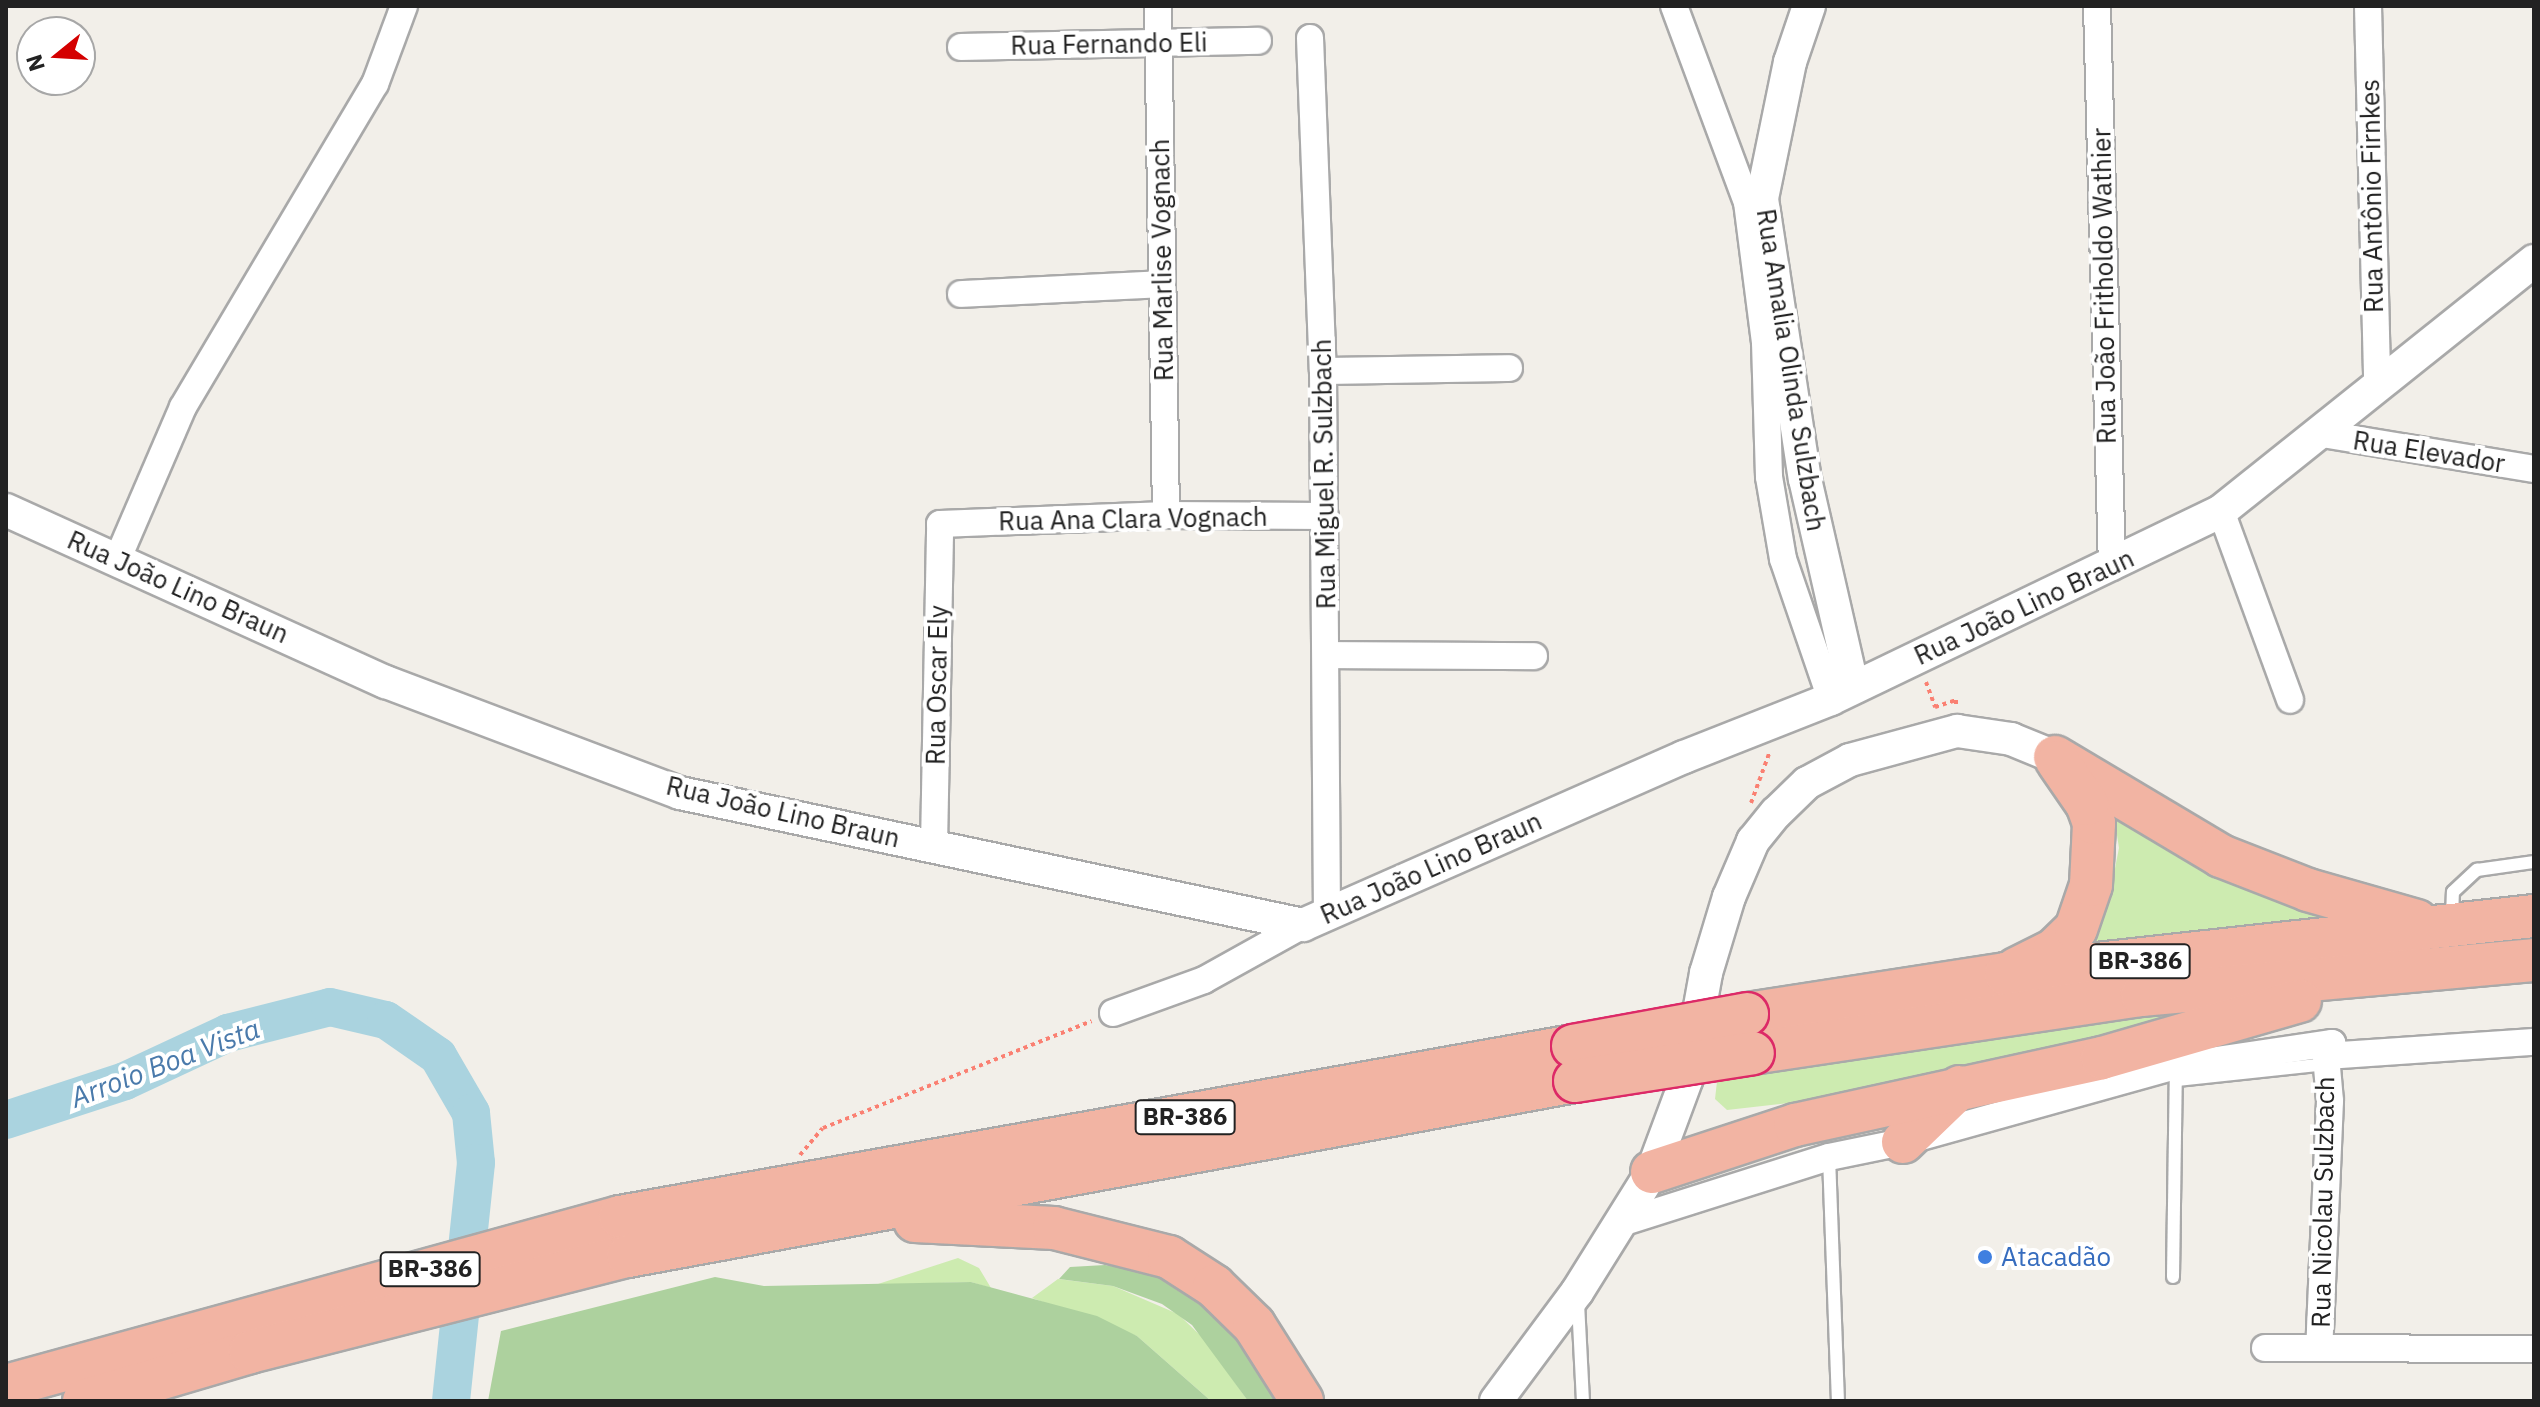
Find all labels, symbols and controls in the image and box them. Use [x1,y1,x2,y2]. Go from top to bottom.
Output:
north arrow [16,16,96,96]
street label: Rua Fernando Eli [1010,27,1208,61]
text: N [18,51,51,75]
street label: Rua Antônio Firnkes [2354,79,2390,313]
street label: Rua João Fritholdo Wathier [2086,128,2122,444]
street label: Rua Marlise Vognach [1144,139,1180,381]
street label: Rua Amalia Olinda Sulzbach [1750,207,1832,533]
street label: Rua Miguel R. Sulzbach [1306,338,1342,610]
street label: Rua Elevador [2351,425,2507,479]
street label: Rua Ana Clara Vognach [998,501,1268,537]
street label: Rua João Lino Braun [63,524,293,650]
street label: Rua João Lino Braun [1909,542,2139,672]
street label: Rua Oscar Ely [920,605,954,765]
street label: Rua João Lino Braun [663,770,903,854]
street label: Rua João Lino Braun [1316,805,1546,931]
road number: BR-386 [2088,941,2192,981]
water label: Arroio Boa Vista [66,1011,264,1115]
street label: Rua Nicolau Sulzbach [2305,1076,2341,1328]
road number: BR-386 [1133,1097,1237,1137]
place label: Atacadão [2001,1241,2111,1273]
marker: Atacadão [1976,1248,1994,1266]
road number: BR-386 [378,1249,482,1289]

